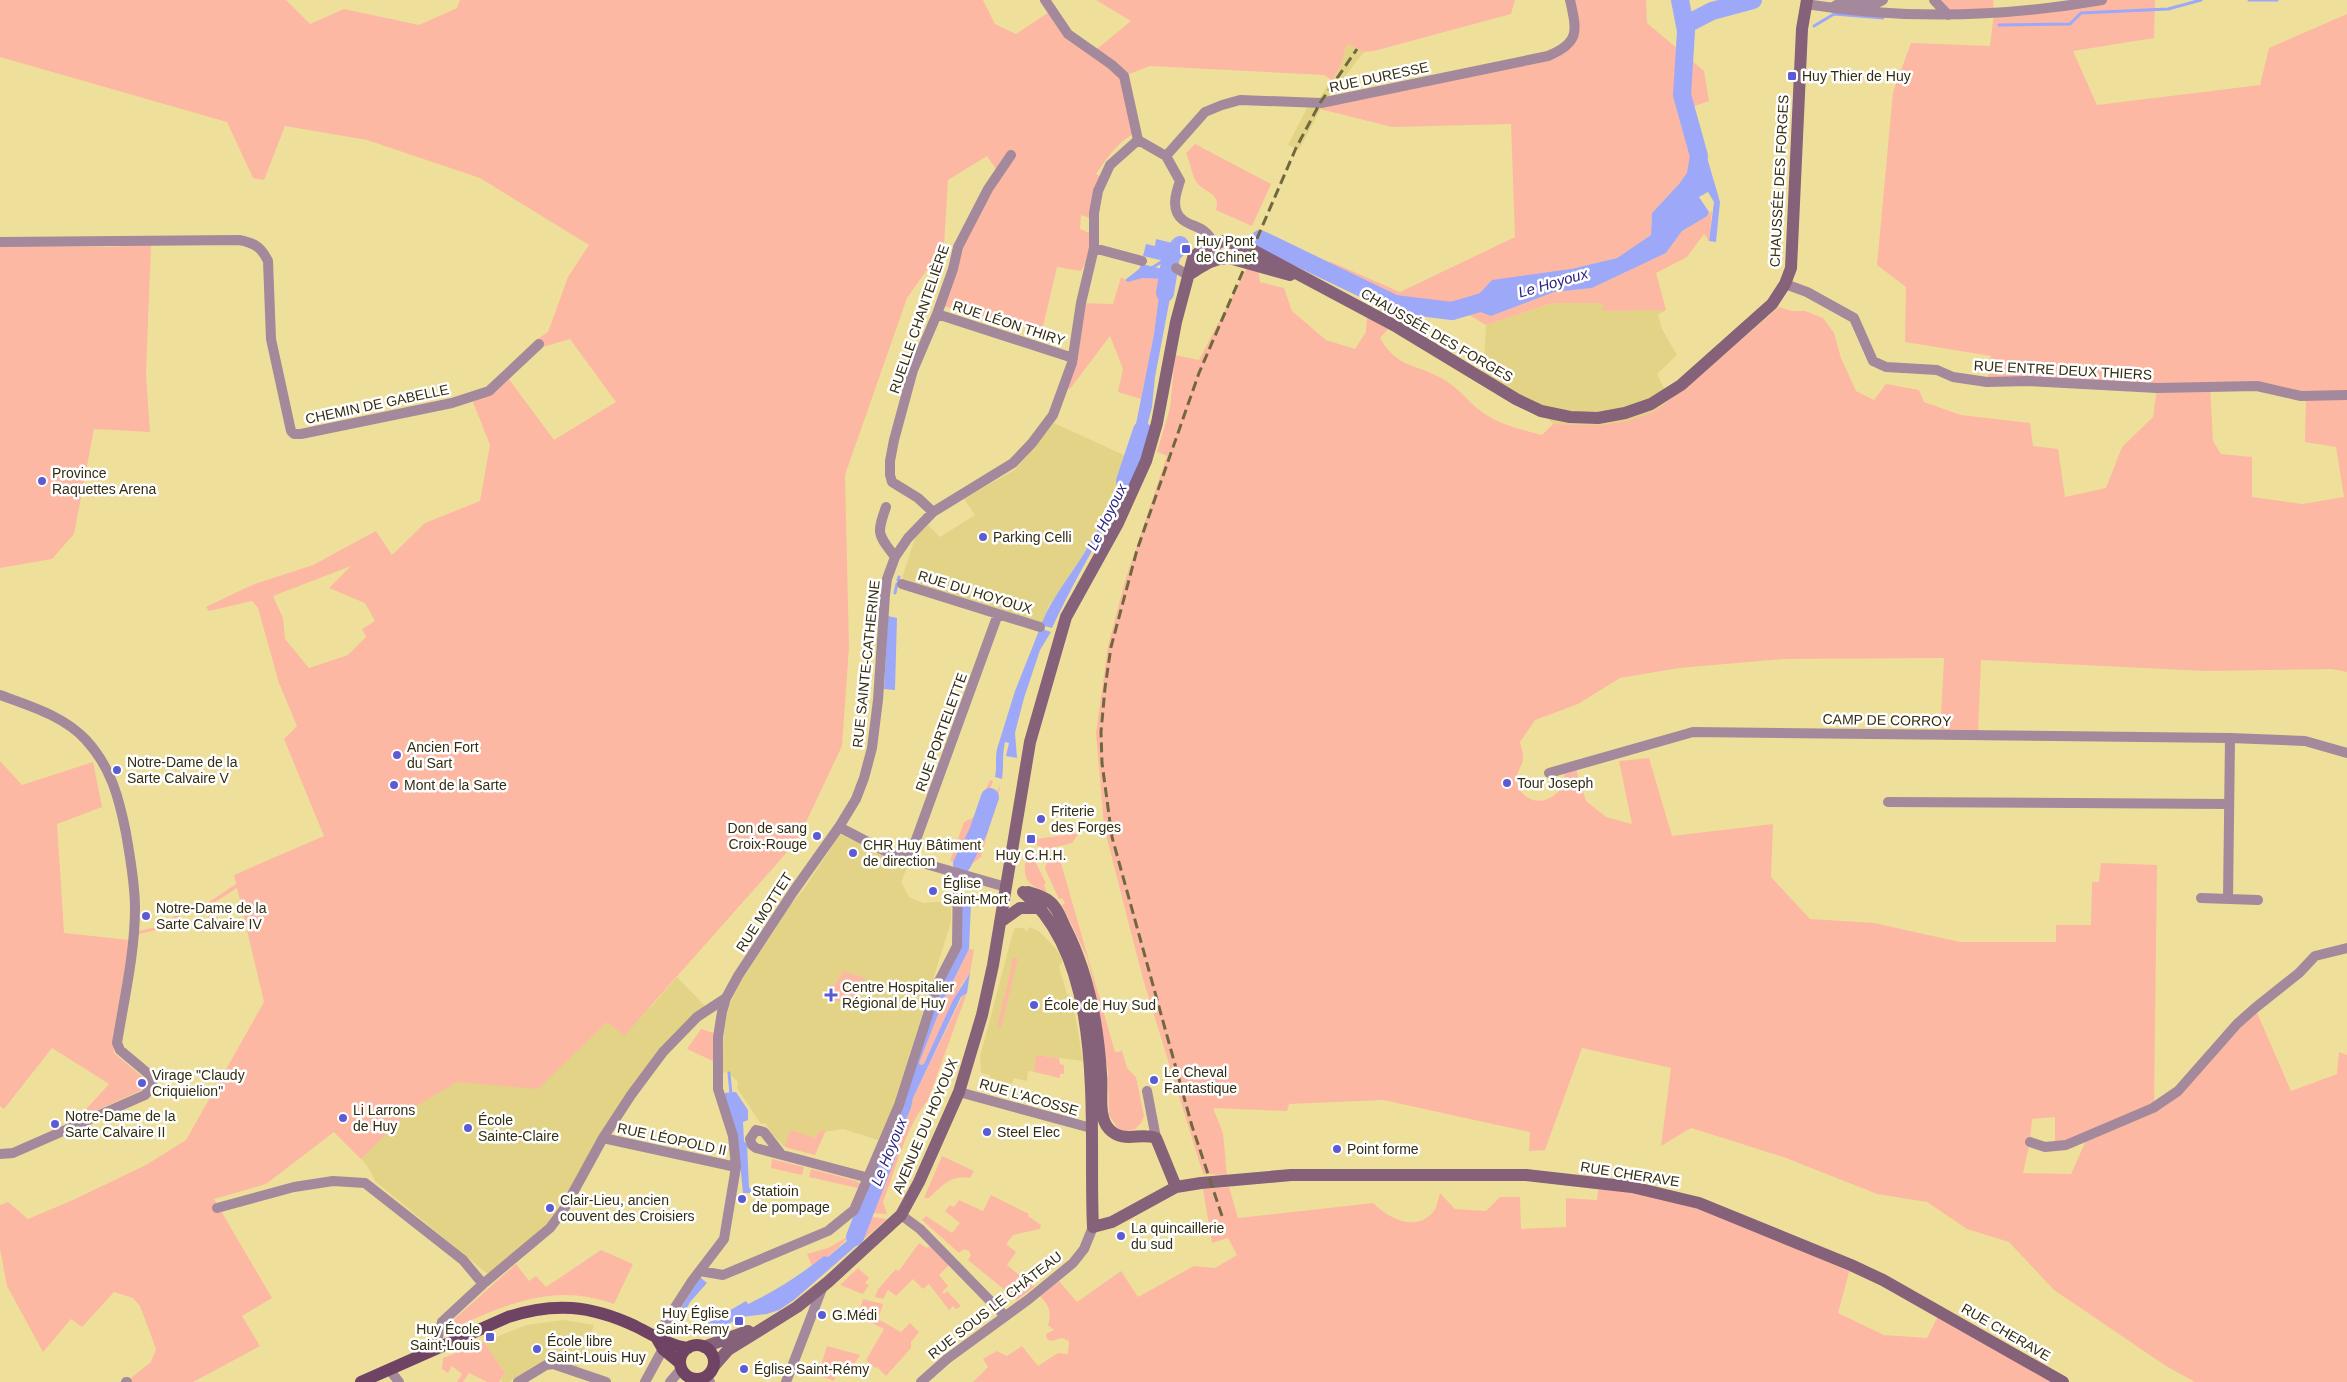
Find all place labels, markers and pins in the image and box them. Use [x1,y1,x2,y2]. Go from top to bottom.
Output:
place label: Huy Thier de Huy [1802,68,1911,84]
marker: Huy Thier de Huy [1786,70,1798,82]
place label: Huy Pont de Chinet [1196,233,1256,265]
marker: Huy Pont de Chinet [1180,243,1192,255]
place label: Province Raquettes Arena [52,465,157,497]
marker: Province Raquettes Arena [36,475,48,487]
place label: Parking Celli [993,529,1072,545]
marker: Parking Celli [977,531,989,543]
place label: Ancien Fort du Sart [407,739,479,771]
marker: Ancien Fort du Sart [391,749,403,761]
place label: Notre-Dame de la Sarte Calvaire V [127,754,238,786]
marker: Notre-Dame de la Sarte Calvaire V [111,764,123,776]
place label: Tour Joseph [1517,775,1593,791]
place label: Mont de la Sarte [404,777,507,793]
marker: Tour Joseph [1501,777,1513,789]
marker: Mont de la Sarte [388,779,400,791]
place label: Friterie des Forges [1051,803,1121,835]
marker: Friterie des Forges [1035,813,1047,825]
place label: Don de sang Croix-Rouge [728,820,807,852]
marker: Don de sang Croix-Rouge [811,830,823,842]
marker: Huy C.H.H. [1025,833,1037,845]
place label: CHR Huy Bâtiment de direction [863,837,981,869]
marker: CHR Huy Bâtiment de direction [847,847,859,859]
place label: Huy C.H.H. [996,847,1066,863]
place label: Église Saint-Mort [943,875,1008,907]
marker: Église Saint-Mort [927,885,939,897]
place label: Notre-Dame de la Sarte Calvaire IV [156,900,267,932]
marker: Notre-Dame de la Sarte Calvaire IV [140,910,152,922]
place label: Centre Hospitalier Régional de Huy [842,979,954,1011]
marker: Centre Hospitalier Régional de Huy [824,988,838,1002]
place label: École de Huy Sud [1044,997,1156,1013]
marker: École de Huy Sud [1028,999,1040,1011]
place label: Le Cheval Fantastique [1164,1064,1237,1096]
place label: Virage "Claudy Criquielion" [152,1067,245,1099]
marker: Le Cheval Fantastique [1148,1074,1160,1086]
marker: Virage "Claudy Criquielion" [136,1077,148,1089]
place label: Li Larrons de Huy [353,1102,415,1134]
place label: Notre-Dame de la Sarte Calvaire II [65,1108,176,1140]
marker: Li Larrons de Huy [337,1112,349,1124]
place label: École Sainte-Claire [478,1112,559,1144]
marker: Notre-Dame de la Sarte Calvaire II [49,1118,61,1130]
marker: École Sainte-Claire [462,1122,474,1134]
place label: Steel Elec [997,1124,1060,1140]
marker: Steel Elec [981,1126,993,1138]
place label: Point forme [1347,1141,1419,1157]
marker: Point forme [1331,1143,1343,1155]
place label: Statioin de pompage [752,1183,830,1215]
place label: Clair-Lieu, ancien couvent des Croisiers [560,1192,695,1224]
marker: Statioin de pompage [736,1193,748,1205]
marker: Clair-Lieu, ancien couvent des Croisiers [544,1202,556,1214]
place label: La quincaillerie du sud [1131,1220,1225,1252]
marker: La quincaillerie du sud [1115,1230,1127,1242]
place label: Huy Église Saint-Remy [656,1305,729,1337]
place label: G.Médi [832,1307,877,1323]
marker: G.Médi [816,1309,828,1321]
marker: Huy Église Saint-Remy [733,1315,745,1327]
place label: Huy École Saint-Louis [410,1321,480,1353]
marker: Huy École Saint-Louis [484,1331,496,1343]
place label: École libre Saint-Louis Huy [547,1333,646,1365]
marker: École libre Saint-Louis Huy [531,1343,543,1355]
place label: Église Saint-Rémy [754,1361,869,1377]
marker: Église Saint-Rémy [738,1363,750,1375]

